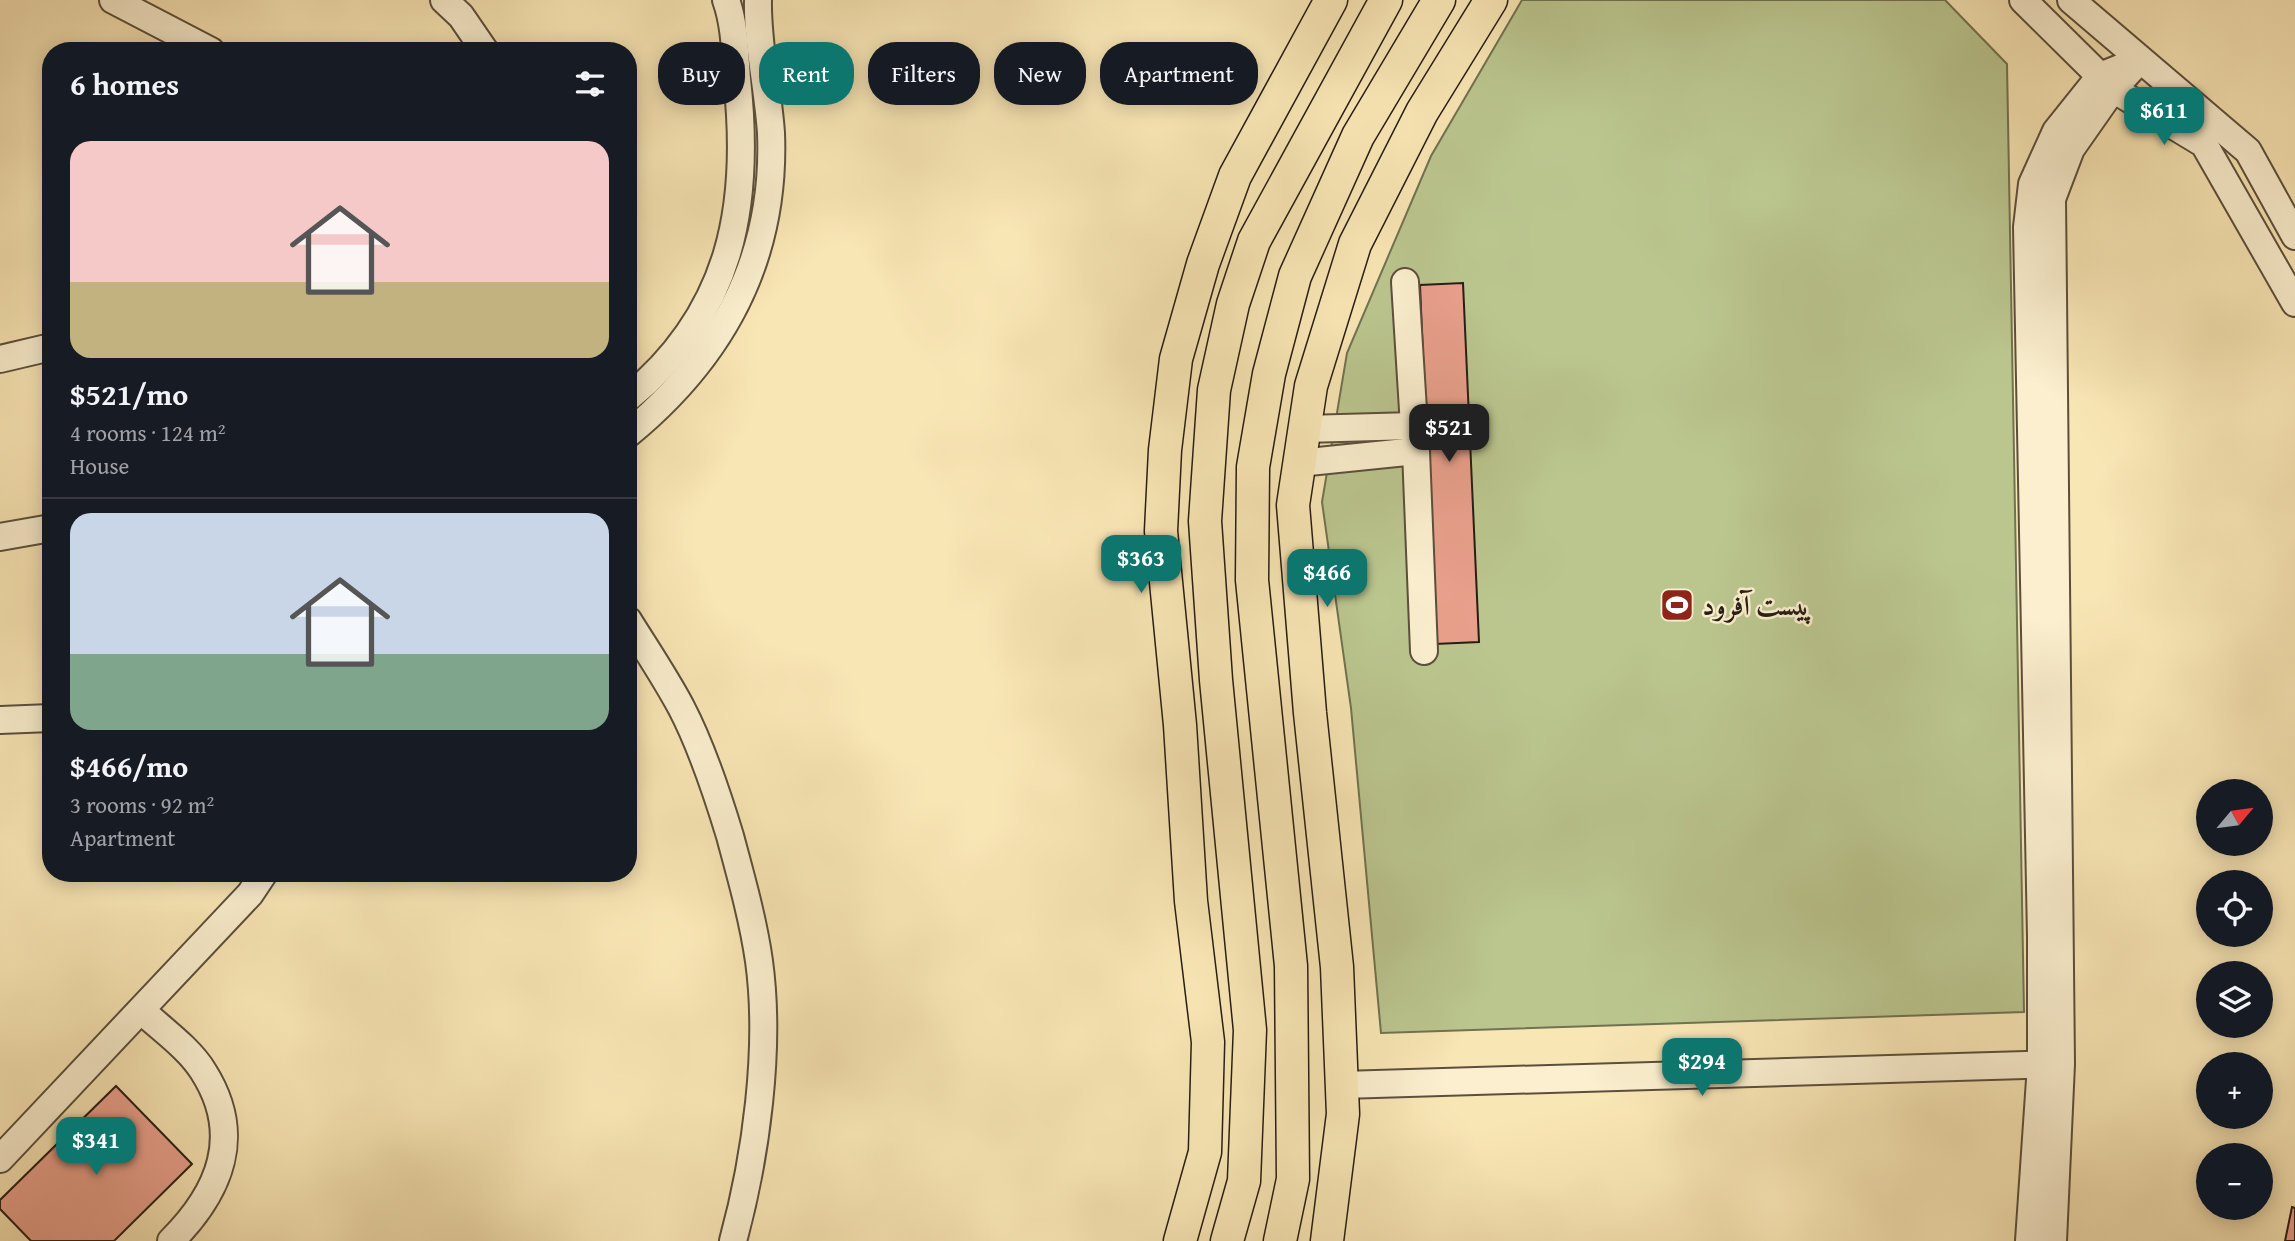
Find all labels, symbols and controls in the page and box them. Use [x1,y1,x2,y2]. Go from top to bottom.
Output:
chip: Buy [658,42,745,105]
chip: Rent [759,42,854,105]
chip: Filters [868,42,980,105]
chip: New [994,42,1086,105]
chip: Apartment [1100,42,1258,105]
text: 6 homes [70,62,179,106]
icon: filters [571,65,609,103]
pin: $611 [2123,88,2205,147]
text: $611 [2140,93,2188,126]
icon: home [277,187,403,313]
text: $521/mo [70,372,188,416]
pin: $521 [1408,405,1490,464]
text: $521 [1425,410,1473,443]
text: 4 rooms · 124 m² [70,416,225,449]
text: House [70,449,129,482]
pin: $363 [1100,536,1182,595]
text: $363 [1117,541,1165,574]
pin: $466 [1286,550,1368,609]
text: $466 [1303,555,1351,588]
icon: home [277,559,403,685]
place label: پیست آفرود [1702,584,1812,625]
sports icon: پیست آفرود [1658,586,1696,624]
text: $466/mo [70,744,188,788]
north arrow [2196,779,2273,856]
map controls [2196,779,2273,1220]
text: 3 rooms · 92 m² [70,788,214,821]
text: Apartment [70,821,175,854]
button: locate [2196,870,2273,947]
button: layers [2196,961,2273,1038]
pin: $294 [1661,1038,1743,1098]
text: $294 [1678,1044,1726,1077]
button: + [2196,1052,2273,1129]
pin: $341 [55,1118,137,1177]
text: $341 [72,1123,120,1156]
button: − [2196,1143,2273,1220]

